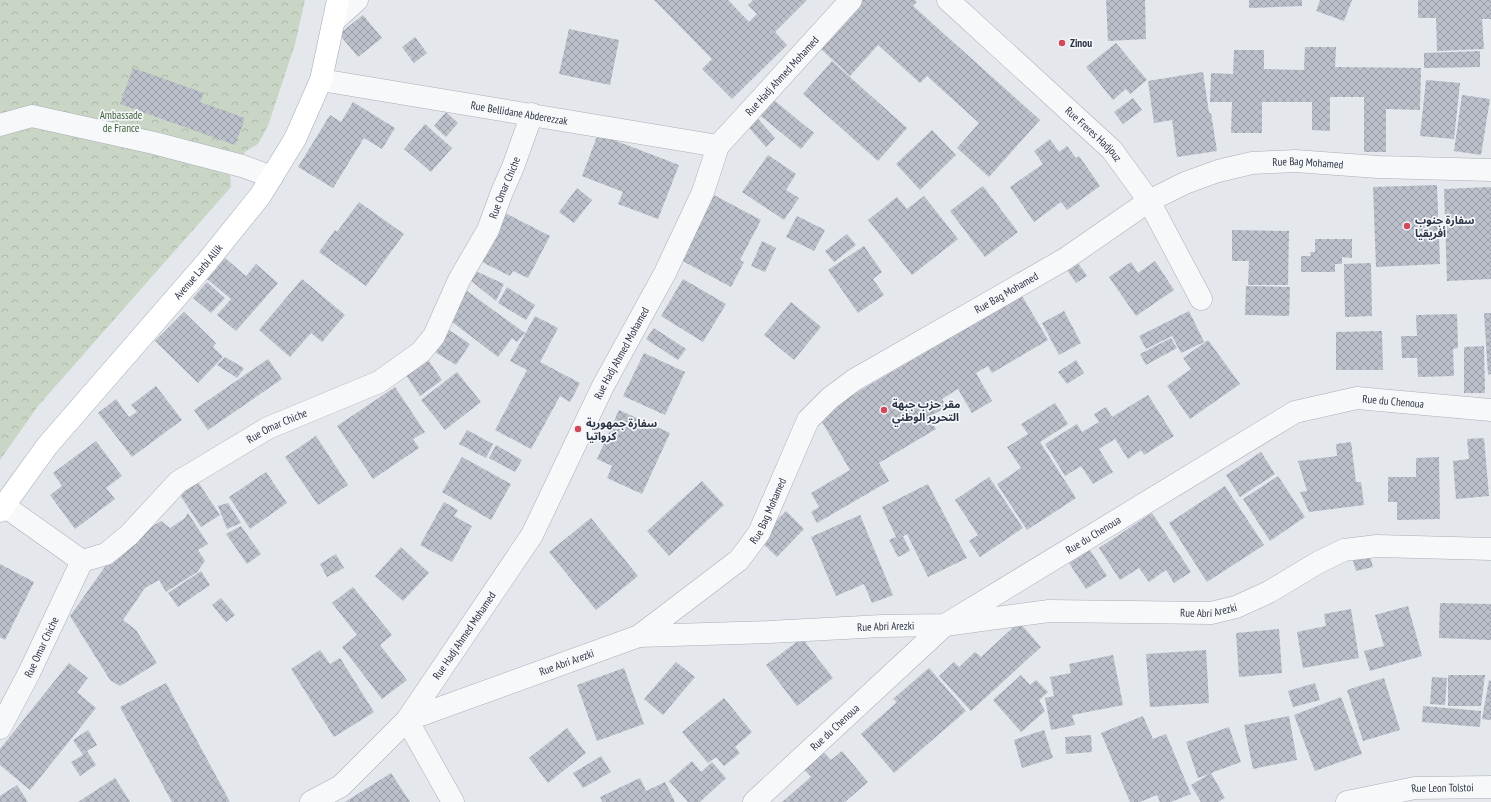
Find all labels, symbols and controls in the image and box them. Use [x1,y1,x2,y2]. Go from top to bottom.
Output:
street label: Rue Hadj Ahmed Mohamed [742,33,822,119]
place label: Zinou [1070,36,1092,50]
marker: Zinou [1057,38,1067,48]
street label: Rue Bellidane Abderezzak [470,98,570,128]
street label: Rue Freres Hadjouz [1062,104,1125,164]
park label: Ambassade de France [100,108,143,135]
street label: Rue Omar Chiche [486,154,523,221]
street label: Rue Bag Mohamed [1272,154,1344,171]
place label: سفارة جنوب أفريقيا [1415,213,1474,240]
marker: سفارة جنوب أفريقيا [1402,221,1412,231]
street label: Avenue Larbi Allik [171,241,226,302]
street label: Rue Bag Mohamed [972,269,1041,316]
street label: Rue Hadj Ahmed Mohamed [591,304,652,401]
street label: Rue du Chenoua [1362,391,1425,411]
place label: مقر حزب جبهة التحرير الوطني [892,397,960,427]
street label: Rue Omar Chiche [244,405,310,446]
marker: مقر حزب جبهة التحرير الوطني [879,405,889,415]
place label: سفارة جمهورية كرواتيا [586,416,657,443]
marker: سفارة جمهورية كرواتيا [573,424,583,434]
street label: Rue Bag Mohamed [746,476,789,547]
street label: Rue du Chenoua [1063,513,1123,557]
street label: Rue Hadj Ahmed Mohamed [430,589,499,682]
street label: Rue Abri Arezki [1180,600,1238,620]
street label: Rue Omar Chiche [21,614,62,680]
street label: Rue Abri Arezki [857,618,915,634]
street label: Rue Abri Arezki [537,646,596,679]
street label: Rue du Chenoua [807,701,862,753]
street label: Rue Leon Tolstoi [1410,780,1474,796]

